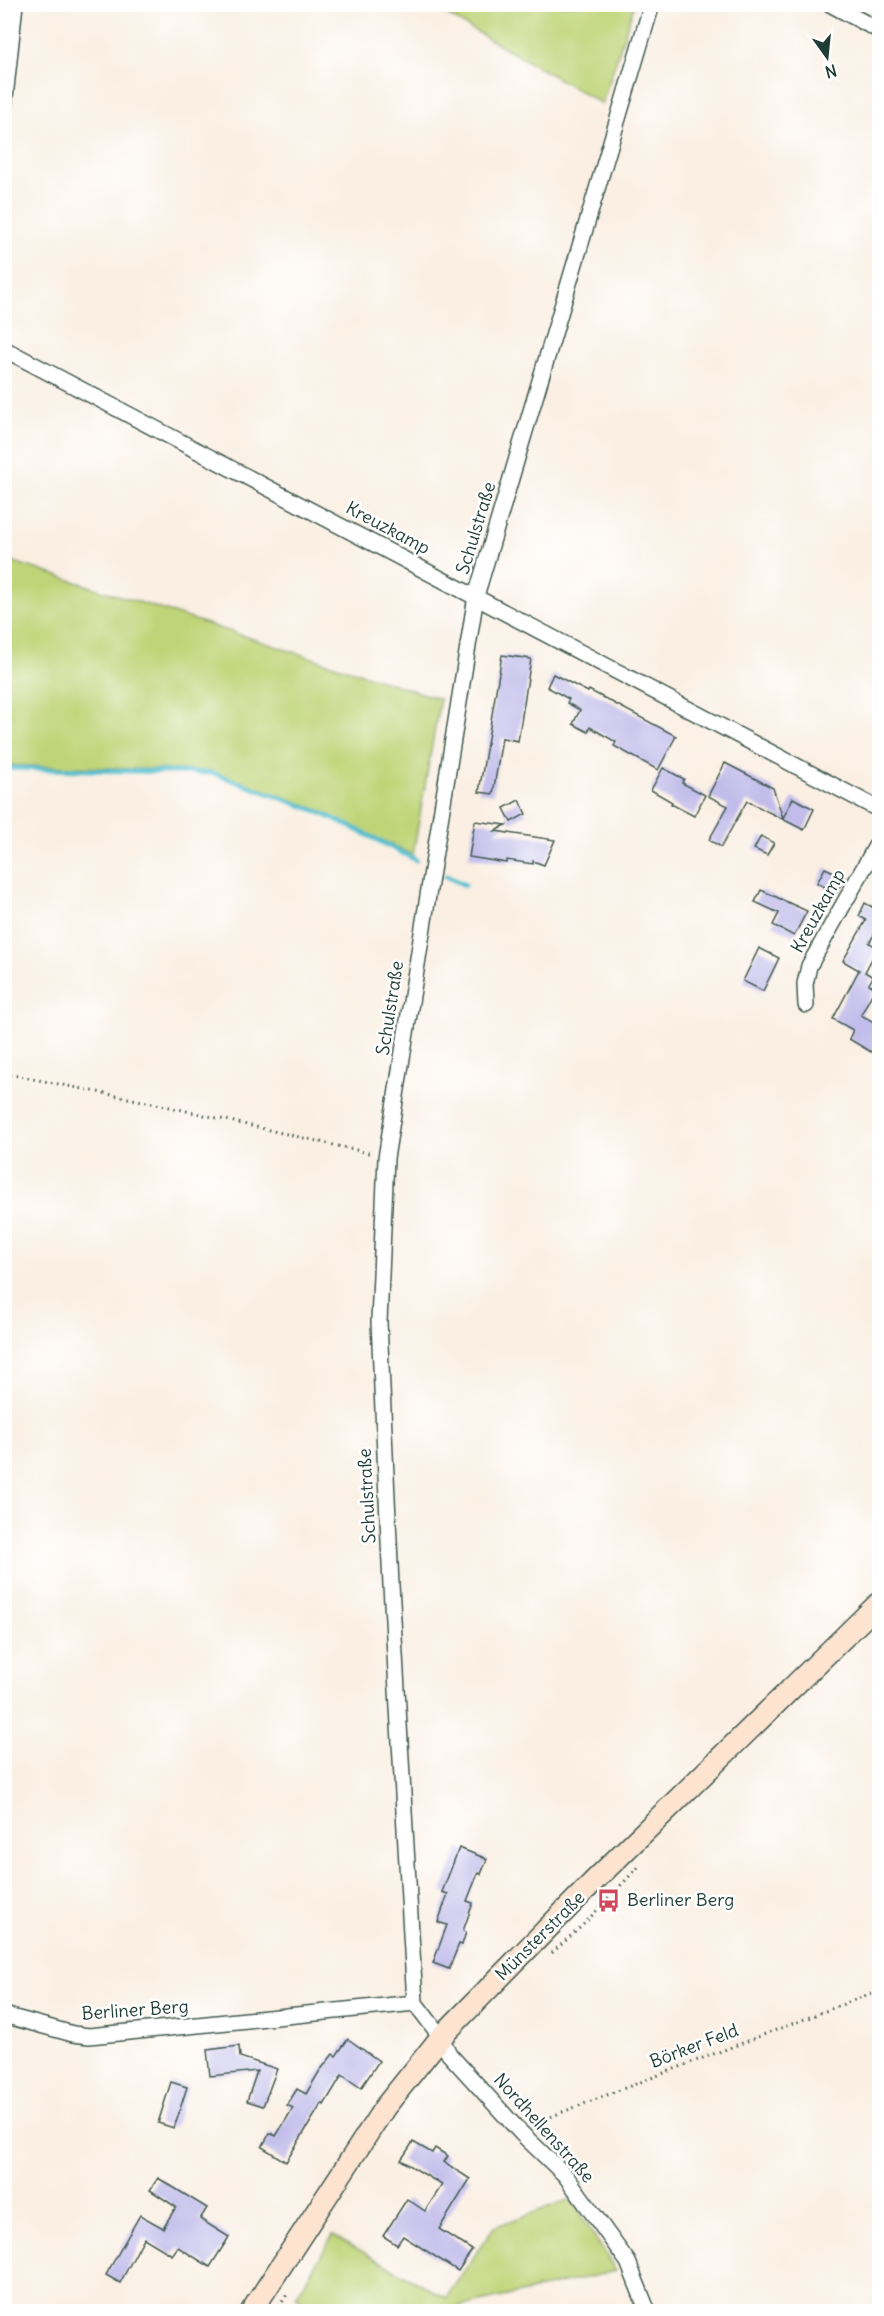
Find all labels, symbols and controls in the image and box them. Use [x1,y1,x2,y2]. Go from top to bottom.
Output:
north arrow [797,27,857,87]
text: N [823,60,839,83]
street label: Schulstraße [451,479,500,577]
street label: Kreuzkamp [342,496,434,559]
street label: Kreuzkamp [785,865,850,957]
street label: Schulstraße [371,959,408,1057]
street label: Schulstraße [353,1448,380,1544]
street label: Münsterstraße [490,1886,589,1985]
bus stop icon: Berliner Berg [596,1887,622,1913]
place label: Berliner Berg [627,1888,734,1911]
street label: Berliner Berg [81,1994,189,2025]
street label: Börker Feld [646,2018,742,2073]
street label: Nordhellenstraße [489,2068,600,2187]

